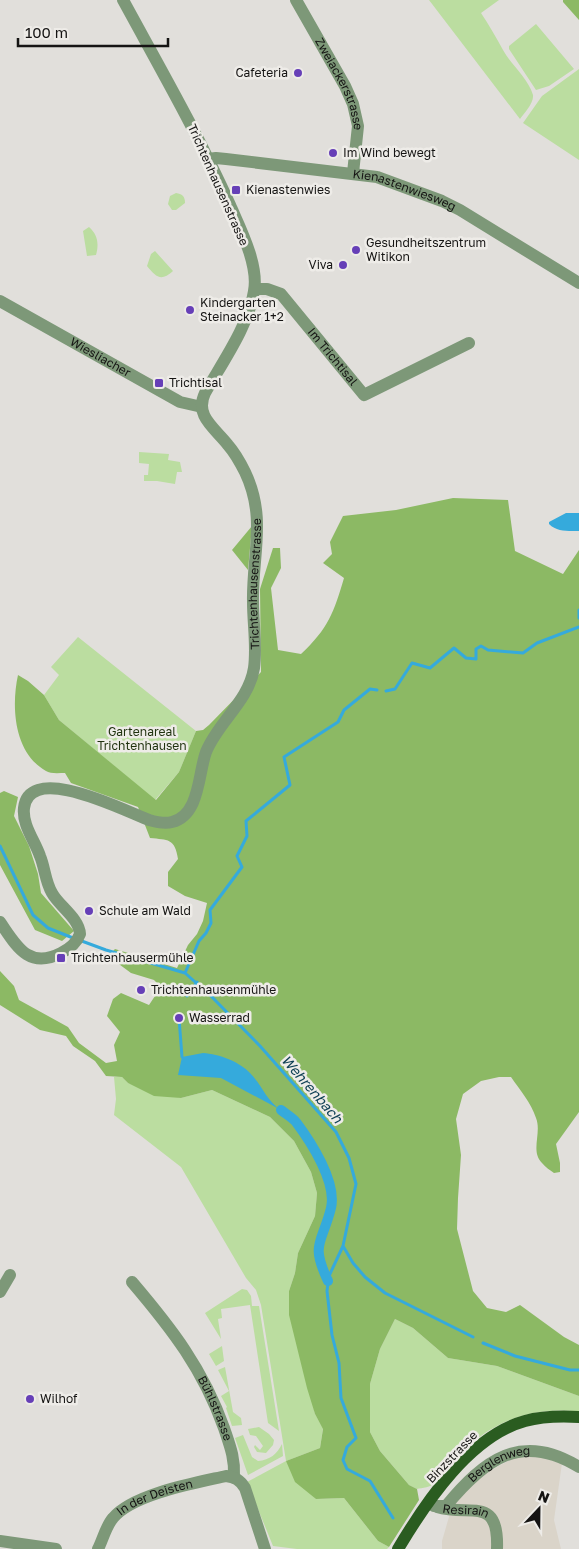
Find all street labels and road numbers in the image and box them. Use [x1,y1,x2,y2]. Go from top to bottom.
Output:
street label: Zweiackerstrasse [312,35,366,131]
street label: Trichtenhausenstrasse [185,122,252,248]
street label: Kienastenwiesweg [352,166,459,214]
street label: Im Trichtisal [305,324,361,389]
street label: Wiesliacher [67,334,134,380]
street label: Trichtenhausenstrasse [245,518,264,650]
street label: Bühlstrasse [195,1373,236,1443]
street label: Binzstrasse [423,1427,480,1486]
street label: Berglenweg [464,1443,531,1485]
street label: In der Deisten [113,1476,194,1518]
street label: Resirain [442,1501,492,1521]

